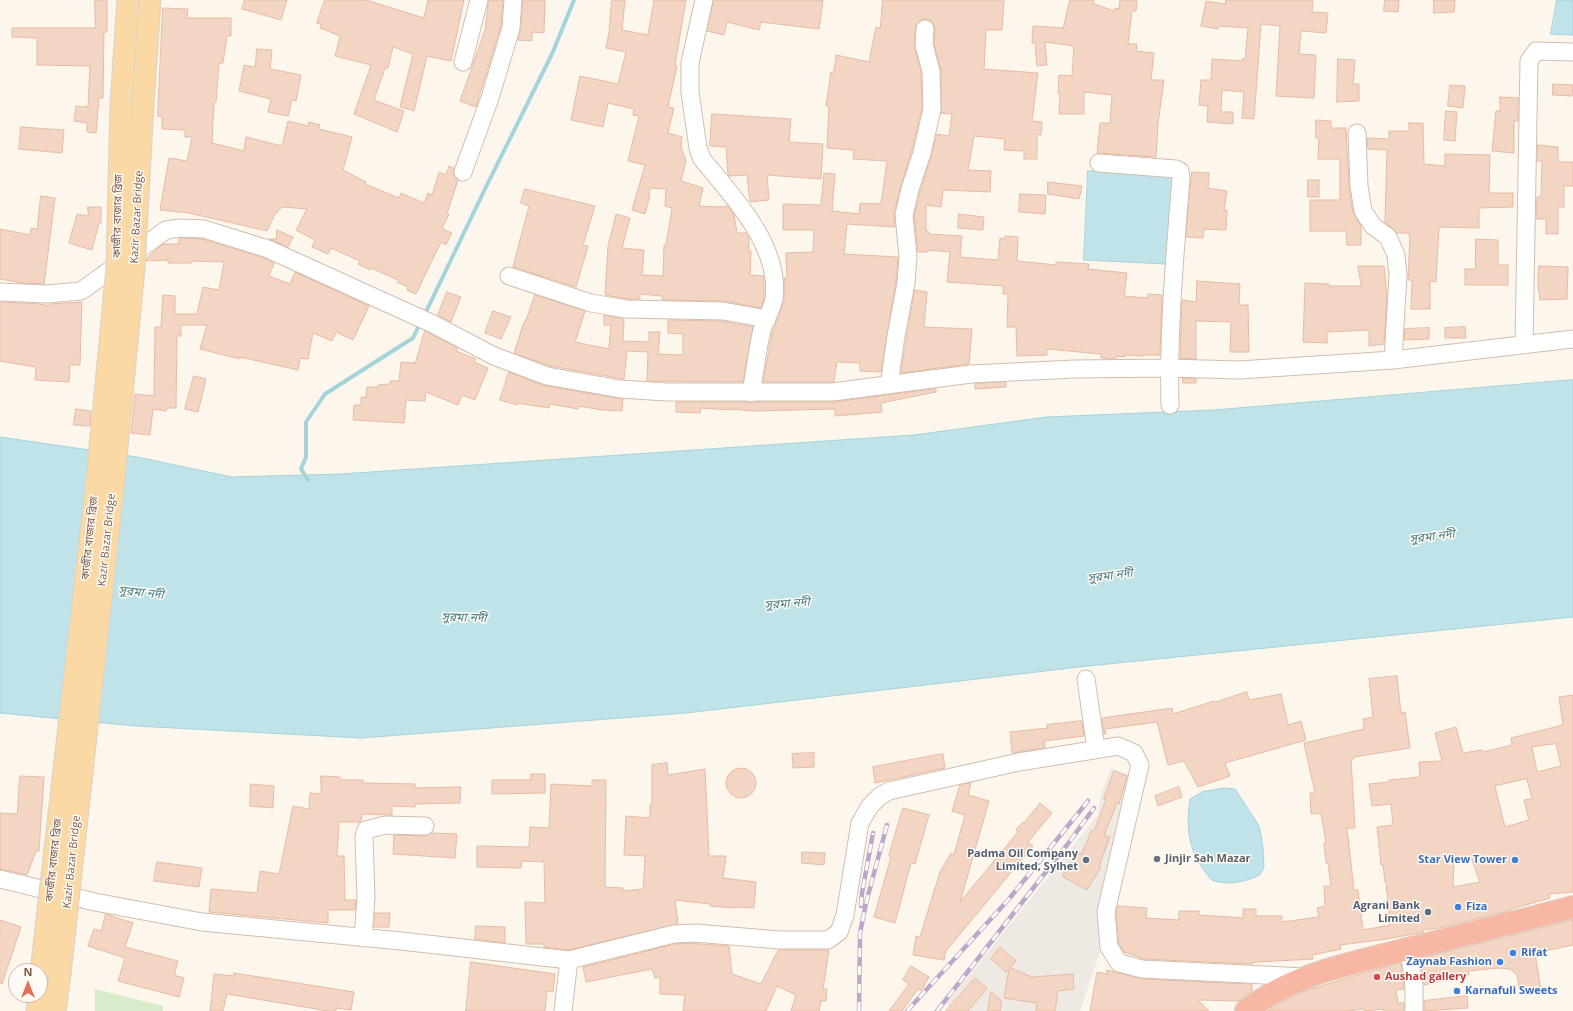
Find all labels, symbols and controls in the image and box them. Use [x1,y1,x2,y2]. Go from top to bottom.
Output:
street label: Kazir Bazar Bridge [128,170,146,264]
street label: কাজীর বাজার ব্রিজ [111,174,125,258]
street label: Kazir Bazar Bridge [96,493,118,587]
street label: কাজীর বাজার ব্রিজ [79,496,101,580]
water label: সুরমা নদী [1409,527,1455,547]
water label: সুরমা নদী [1087,566,1133,586]
water label: সুরমা নদী [118,583,164,603]
water label: সুরমা নদী [764,595,810,613]
water label: সুরমা নদী [441,610,487,626]
street label: Kazir Bazar Bridge [61,815,83,909]
street label: কাজীর বাজার ব্রিজ [43,818,65,902]
place label: Padma Oil Company Limited, Sylhet [967,847,1078,873]
place label: Jinjir Sah Mazar [1165,852,1251,866]
place label: Star View Tower [1418,853,1507,867]
marker: Jinjir Sah Mazar [1152,854,1162,864]
marker: Padma Oil Company Limited, Sylhet [1081,855,1091,865]
marker: Star View Tower [1510,855,1520,865]
place label: Agrani Bank Limited [1353,899,1420,925]
place label: Fiza [1466,900,1487,914]
marker: Fiza [1453,902,1463,912]
marker: Agrani Bank Limited [1423,907,1433,917]
place label: Rifat [1521,946,1547,960]
marker: Rifat [1508,948,1518,958]
place label: Zaynab Fashion [1406,955,1492,969]
marker: Zaynab Fashion [1495,957,1505,967]
north arrow [8,963,48,1003]
text: N [24,964,32,979]
place label: Aushad gallery [1385,970,1466,984]
marker: Aushad gallery [1372,972,1382,982]
place label: Karnafuli Sweets [1465,984,1558,998]
marker: Karnafuli Sweets [1452,986,1462,996]

